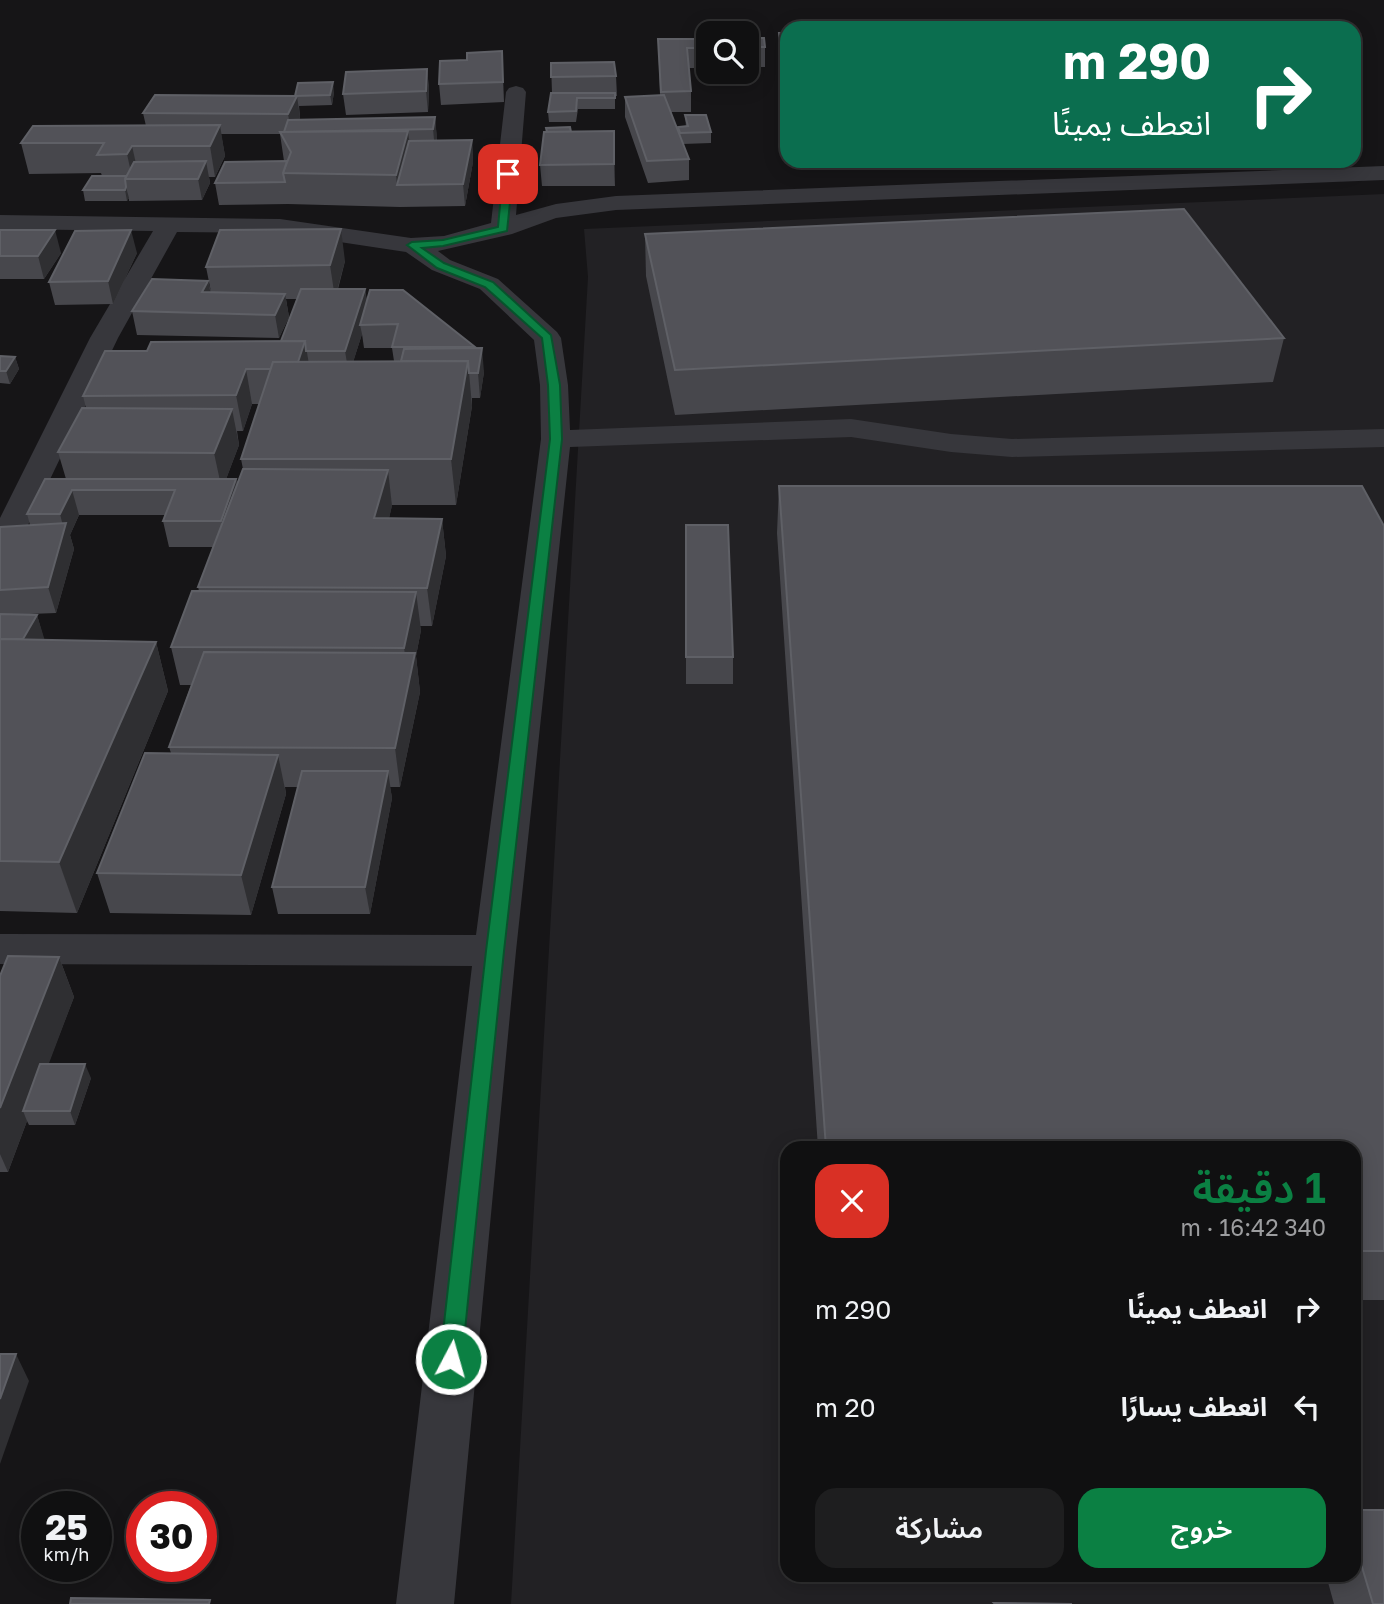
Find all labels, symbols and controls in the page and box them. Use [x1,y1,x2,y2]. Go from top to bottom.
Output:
map controls [696,21,759,84]
button: search [696,21,759,84]
text: 290 m [1063,31,1211,90]
icon: right [1235,49,1326,140]
text: انعطف يمينًا [1052,104,1211,142]
pin [478,144,538,204]
icon: arrive [489,155,527,193]
text: 1 دقيقة [1192,1162,1326,1212]
button: close [815,1164,889,1238]
text: 340 m · 16:42 [1180,1213,1326,1241]
icon: right [1288,1290,1326,1328]
text: انعطف يمينًا [1128,1293,1267,1324]
text: 290 m [815,1294,891,1325]
position arrow [414,1322,488,1396]
icon: left [1288,1388,1326,1426]
text: انعطف يسارًا [1121,1391,1267,1422]
text: 20 m [815,1392,876,1423]
button: مشاركة [815,1488,1064,1568]
button: خروج [1078,1488,1326,1568]
speed limit sign: 30 [126,1491,217,1582]
text: 25 [45,1506,88,1548]
text: km/h [44,1543,89,1565]

